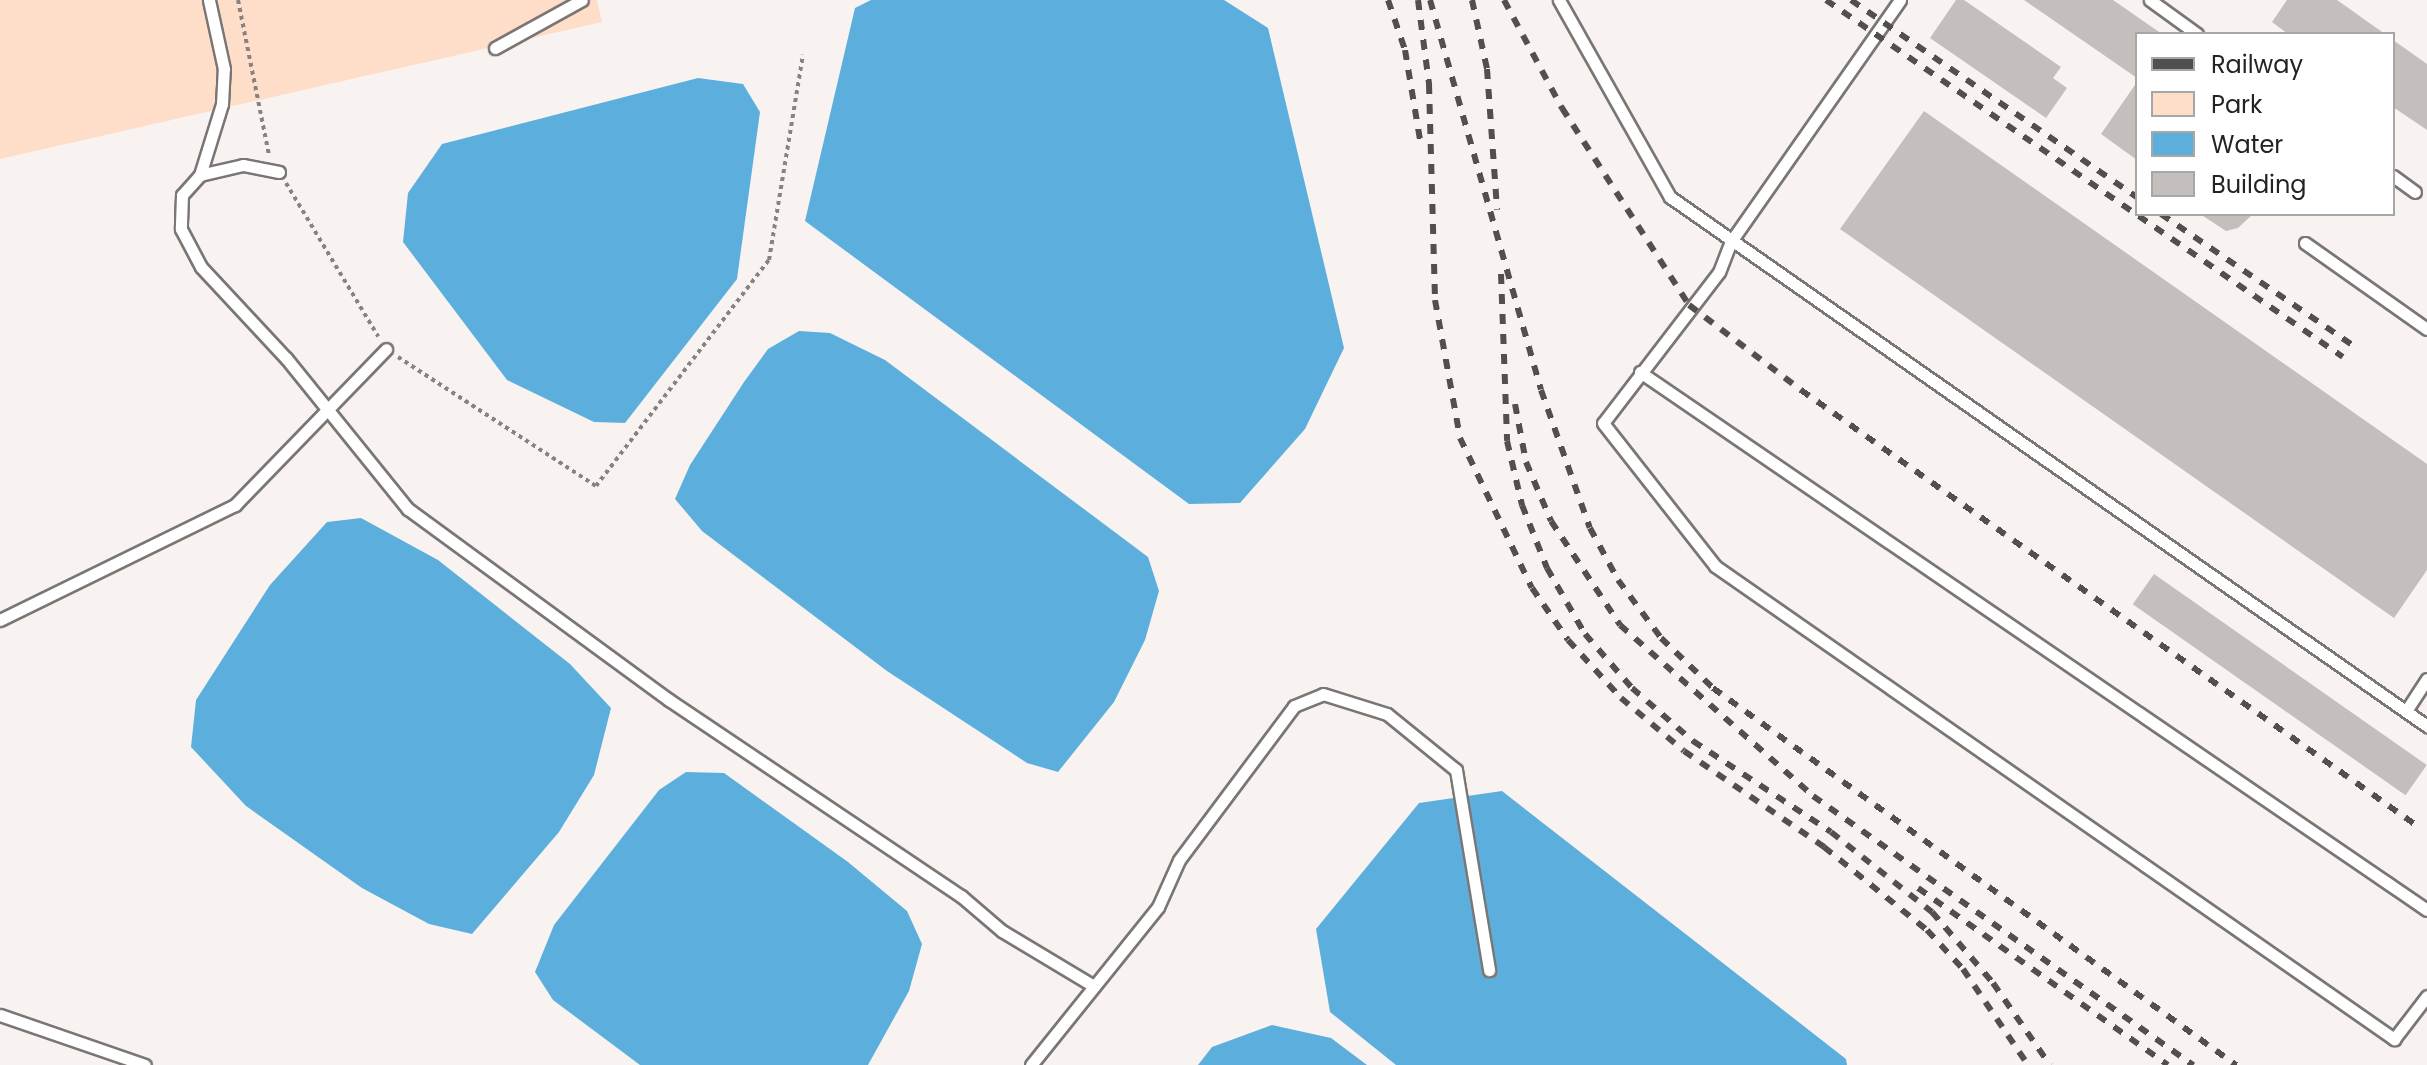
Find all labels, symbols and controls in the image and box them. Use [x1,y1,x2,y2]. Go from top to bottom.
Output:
legend [2135,32,2395,216]
text: Railway [2211,48,2303,81]
text: Park [2211,88,2262,121]
text: Water [2211,128,2283,161]
text: Building [2211,168,2307,201]

